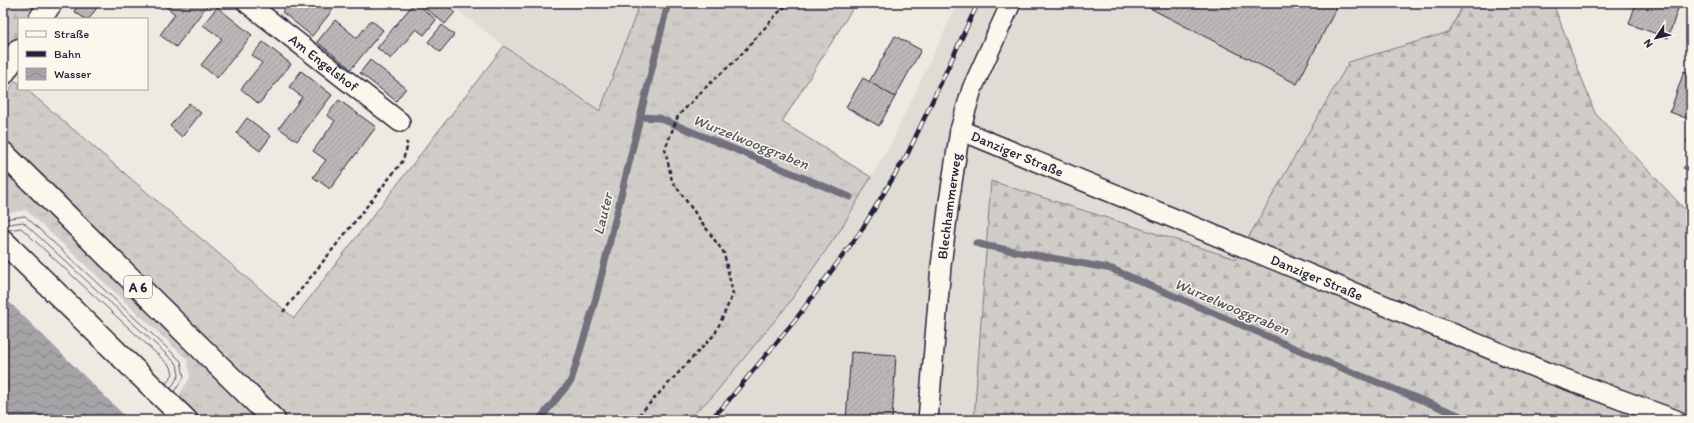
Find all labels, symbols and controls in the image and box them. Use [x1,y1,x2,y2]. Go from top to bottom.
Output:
legend [18,18,148,90]
north arrow [1636,18,1676,58]
text: Straße [54,27,89,41]
street label: Am Engelshof [286,30,362,95]
text: N [1641,37,1656,50]
text: Bahn [54,47,81,61]
text: Wasser [54,67,91,81]
water label: Wurzelwooggraben [691,111,812,174]
street label: Danziger Straße [969,127,1066,180]
street label: Blechhammerweg [933,151,965,260]
water label: Lauter [589,189,617,237]
street label: Danziger Straße [1268,251,1366,304]
water label: Wurzelwooggraben [1172,275,1293,339]
road number: A 6 [124,276,152,298]

